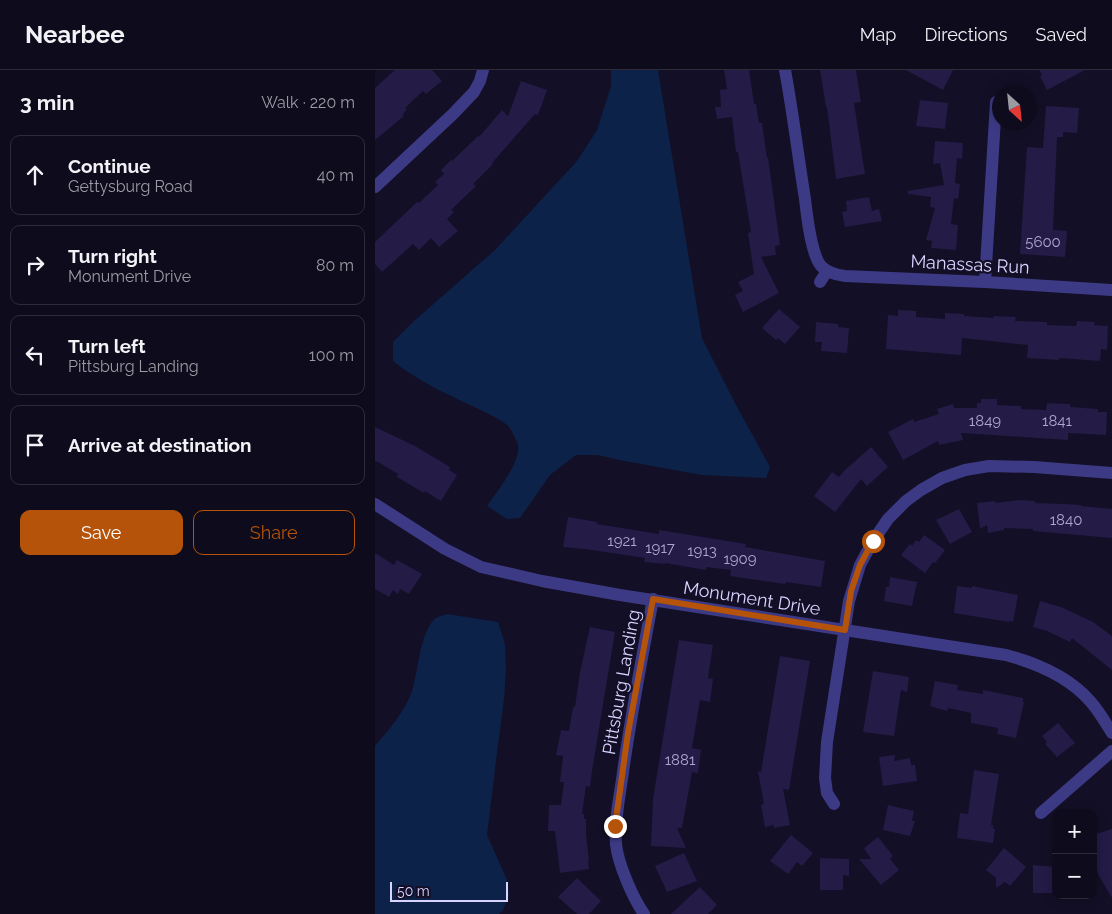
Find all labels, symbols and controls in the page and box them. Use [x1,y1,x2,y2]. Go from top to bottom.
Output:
text: Nearbee [25,20,125,49]
text: Map [860,24,896,45]
text: Directions [924,24,1008,45]
text: Saved [1036,24,1087,45]
north arrow [992,85,1037,130]
text: 3 min [20,90,74,115]
text: Walk · 220 m [261,93,355,112]
text: Continue [68,155,151,177]
icon: ahead [21,161,49,189]
text: 40 m [317,166,354,185]
text: Gettysburg Road [68,177,193,196]
house number: 5600 [1025,233,1061,251]
text: Turn right [68,245,157,267]
street label: Manassas Run [910,250,1030,278]
icon: right [21,251,49,279]
text: 80 m [316,256,354,275]
text: Monument Drive [68,267,191,286]
text: Turn left [68,335,145,357]
icon: left [21,341,49,369]
text: 100 m [309,346,354,365]
text: Pittsburg Landing [68,357,199,376]
house number: 1849 [969,412,1001,430]
house number: 1841 [1042,412,1073,430]
icon: arrive [21,431,49,459]
text: Arrive at destination [68,434,252,456]
button: Save [20,510,183,555]
button: Share [193,510,355,555]
house number: 1840 [1050,511,1082,529]
route start [862,530,885,553]
house number: 1921 [607,532,637,550]
house number: 1917 [645,539,675,557]
house number: 1913 [687,542,717,560]
house number: 1909 [723,550,757,568]
street label: Monument Drive [682,577,823,619]
street label: Pittsburg Landing [598,608,644,756]
house number: 1881 [665,751,696,769]
map controls [1052,809,1097,899]
button: + [1052,809,1097,854]
route end [604,815,627,838]
button: − [1052,854,1097,899]
scale bar [390,879,507,902]
text: 50 m [397,883,430,899]

